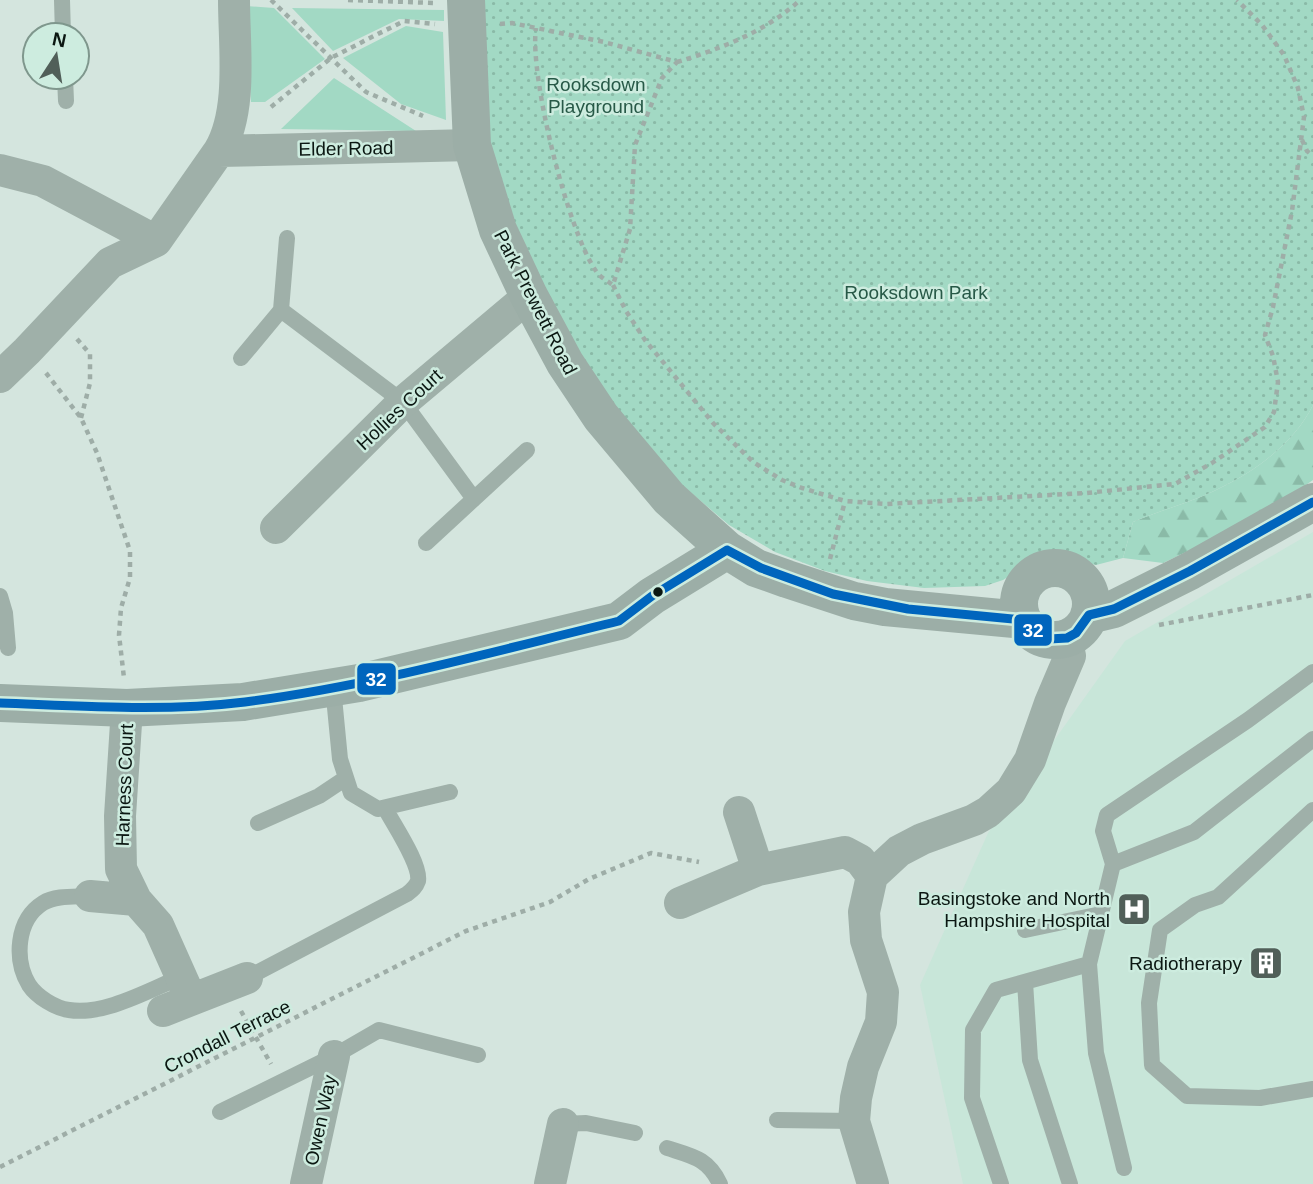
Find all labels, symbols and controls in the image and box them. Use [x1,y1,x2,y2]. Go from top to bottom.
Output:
north arrow [21,21,91,91]
text: N [51,28,68,52]
park label: Rooksdown Playground [546,74,646,117]
street label: Elder Road [298,137,394,160]
street label: Park Prewett Road [490,226,581,378]
park label: Rooksdown Park [844,282,988,303]
street label: Hollies Court [352,364,447,454]
unlabelled marker [651,585,665,599]
line badge: 32 [1013,613,1053,647]
text: 32 [1022,620,1044,641]
line badge: 32 [356,662,397,696]
text: 32 [365,669,387,690]
street label: Harness Court [112,723,137,847]
place label: Basingstoke and North Hampshire Hospital [918,888,1110,931]
hospital icon: Basingstoke and North Hampshire Hospital [1115,890,1153,928]
building icon: Radiotherapy [1247,944,1285,982]
place label: Radiotherapy [1129,953,1242,974]
street label: Crondall Terrace [161,996,294,1077]
street label: Owen Way [301,1072,340,1167]

